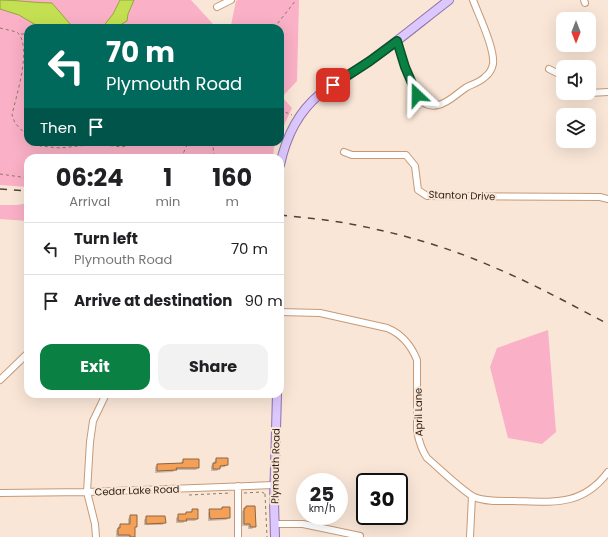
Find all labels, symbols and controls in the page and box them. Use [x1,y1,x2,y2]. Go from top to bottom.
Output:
north arrow [556,12,596,52]
map controls [556,12,596,148]
text: 70 m [106,33,175,72]
icon: left [40,40,92,92]
button: sound [556,60,596,100]
pin [316,68,350,102]
text: Plymouth Road [106,71,242,96]
icon: arrive [322,74,344,96]
position arrow [396,74,438,116]
button: layers [556,108,596,148]
icon: arrive [85,116,107,138]
text: Then [40,117,77,138]
text: 06:24 [56,161,124,194]
text: 1 [163,161,172,194]
text: 160 [212,161,252,194]
street label: Stanton Drive [428,187,496,204]
text: Arrival [69,192,110,211]
text: min [155,192,180,211]
text: m [225,192,239,211]
text: Turn left [74,228,138,249]
icon: left [40,238,62,260]
text: 70 m [231,238,268,259]
text: Plymouth Road [74,250,172,269]
icon: arrive [40,290,62,312]
text: Arrive at destination [74,290,232,311]
text: 90 m [244,290,283,311]
button: Exit [40,344,150,390]
button: Share [158,344,268,390]
street label: April Lane [411,388,426,436]
street label: Plymouth Road [267,428,284,504]
speed limit sign: 30 [356,473,408,525]
text: 25 [310,480,334,508]
street label: Cedar Lake Road [94,482,180,499]
text: km/h [309,501,335,516]

